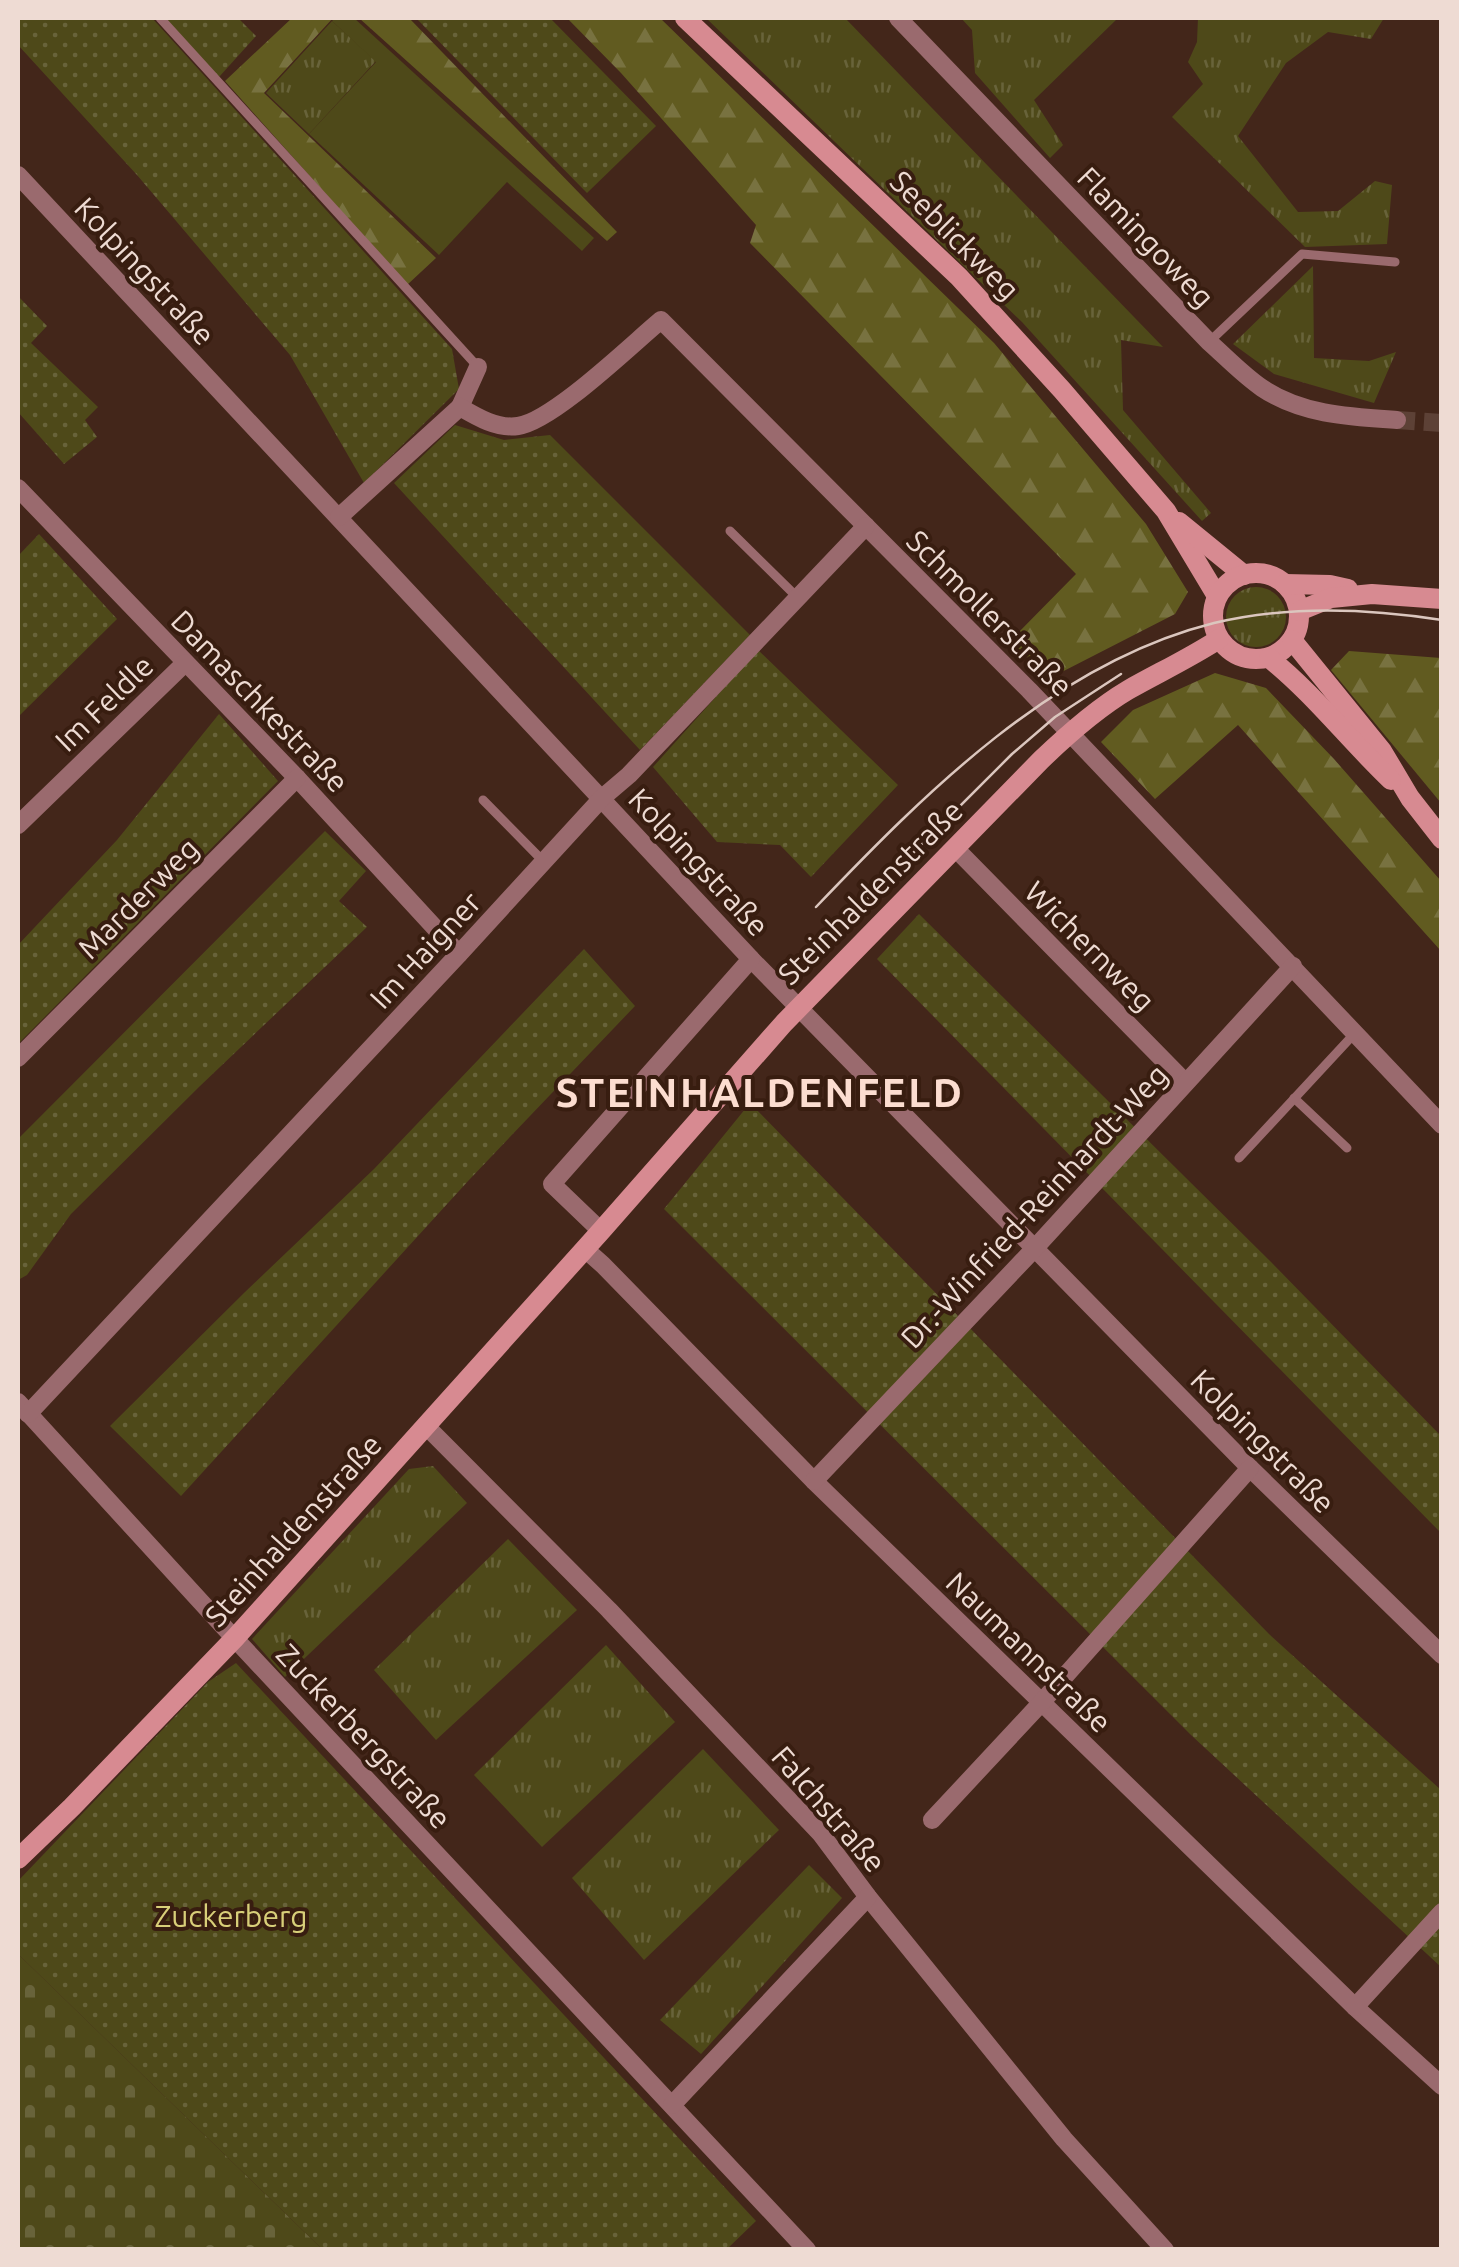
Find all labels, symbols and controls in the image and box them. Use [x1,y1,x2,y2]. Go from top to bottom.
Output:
street label: Flamingoweg [1071,160,1221,314]
street label: Seeblickweg [884,164,1026,306]
street label: Kolpingstraße [68,190,222,352]
street label: Schmollerstraße [900,523,1080,703]
street label: Damaschkestraße [165,603,355,799]
street label: Im Feldle [48,648,160,758]
street label: Kolpingstraße [622,781,776,943]
street label: Steinhaldenstraße [771,793,969,991]
street label: Marderweg [71,831,205,965]
street label: Wichernweg [1018,874,1162,1018]
street label: Im Haigner [363,884,488,1015]
street label: Dr.-Winfried-Reinhardt-Weg [894,1057,1174,1355]
district label: STEINHALDENFELD [556,1070,964,1115]
street label: Kolpingstraße [1184,1362,1342,1520]
street label: Steinhaldenstraße [198,1427,388,1633]
street label: Naumannstraße [940,1565,1118,1739]
street label: Zuckerbergstraße [270,1637,458,1835]
street label: Falchstraße [765,1739,893,1879]
park label: Zuckerberg [154,1899,308,1933]

